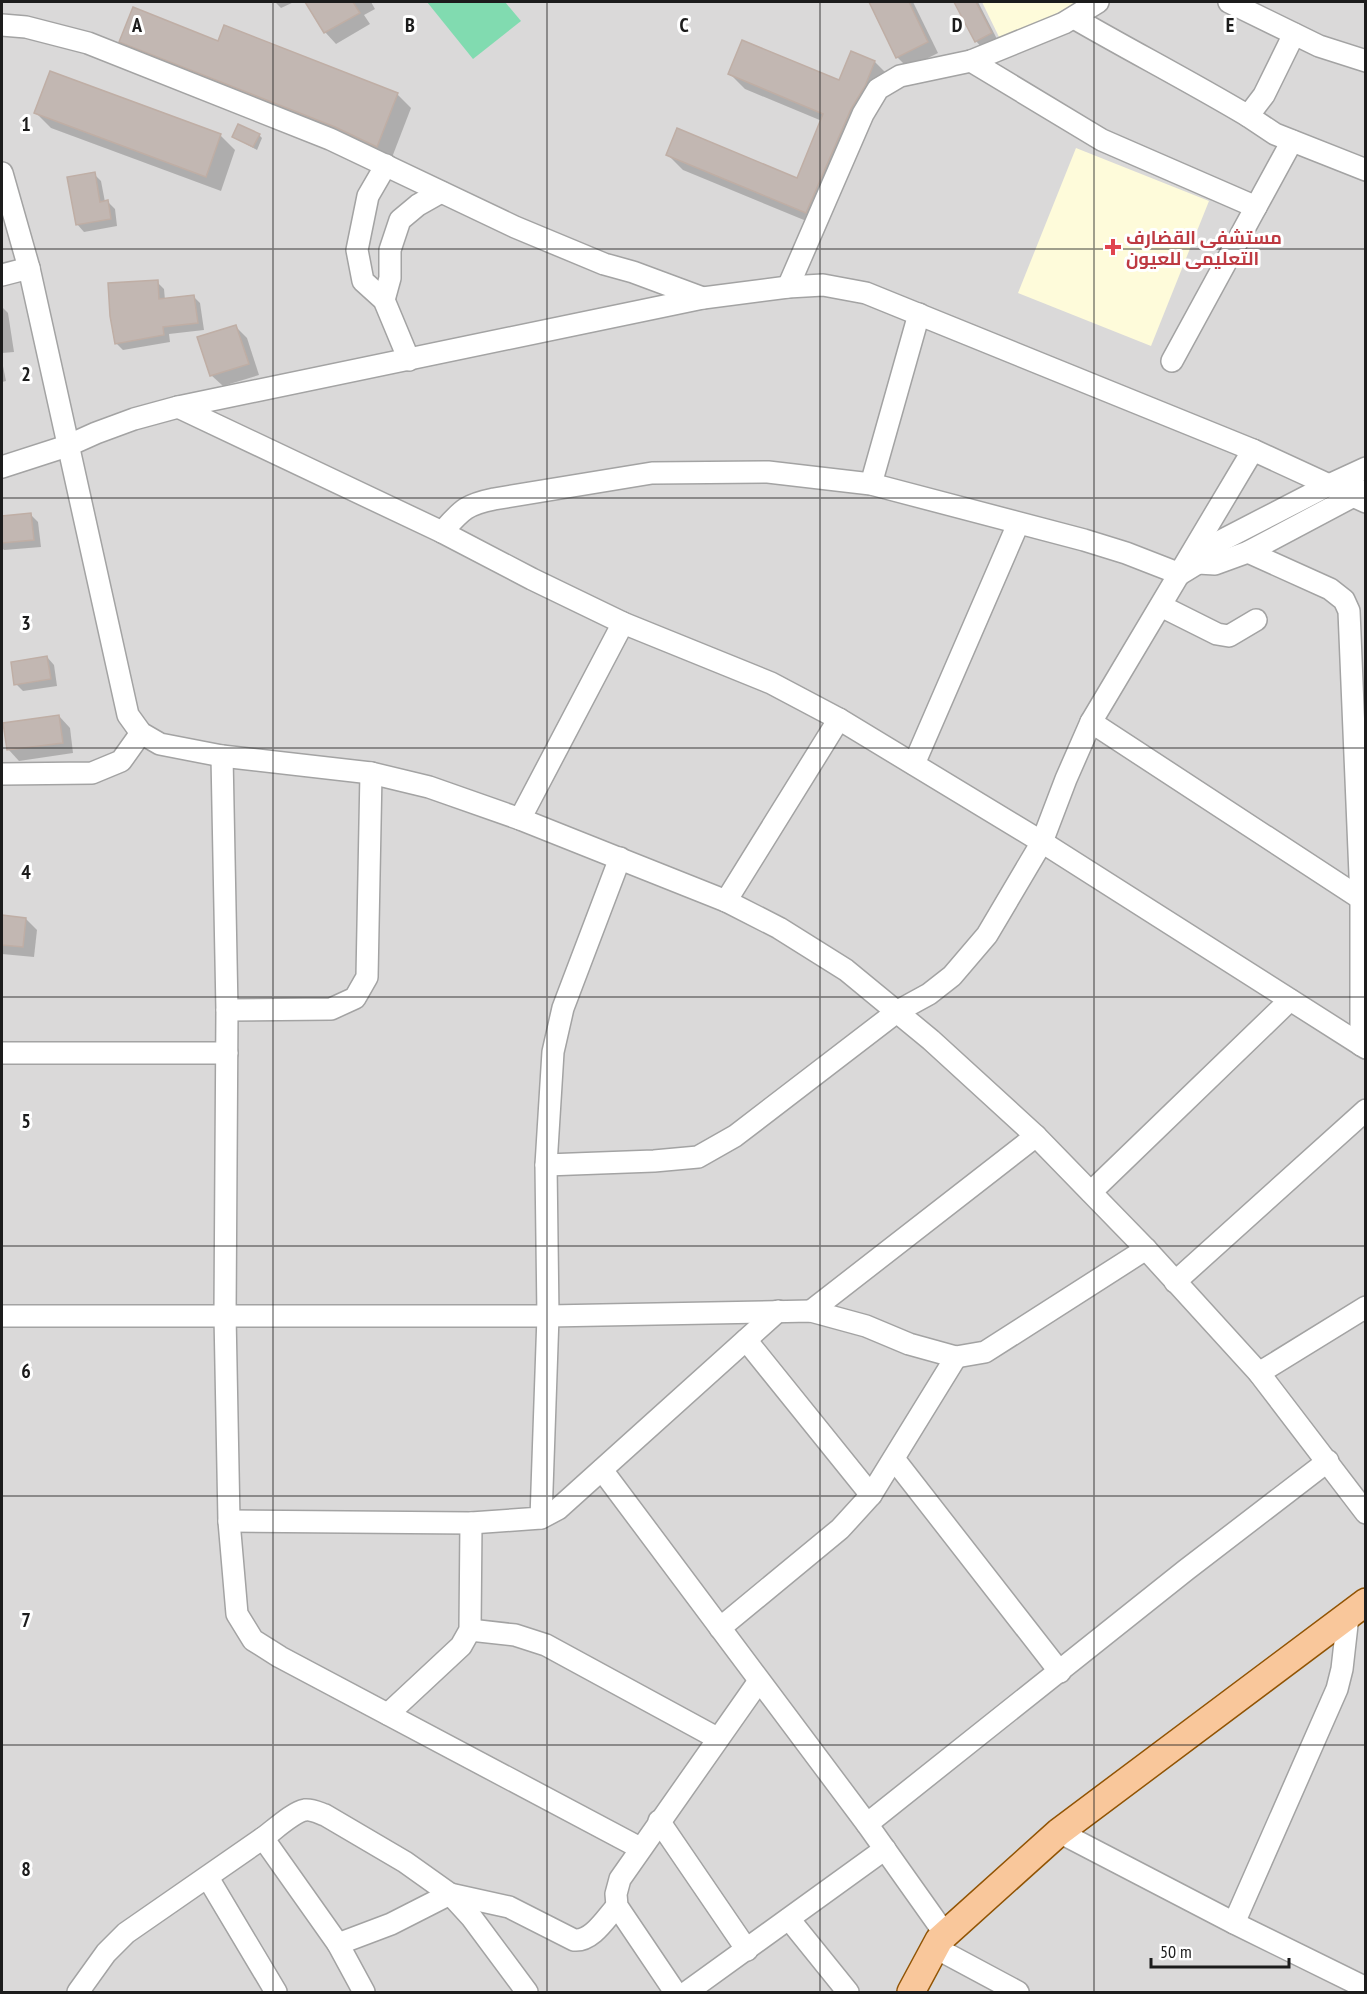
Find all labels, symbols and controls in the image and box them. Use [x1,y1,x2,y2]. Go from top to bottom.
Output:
text: A [131,12,143,38]
text: B [405,12,415,38]
text: C [679,12,689,38]
text: D [952,12,963,38]
text: E [1226,12,1234,38]
text: 1 [21,111,31,137]
place label: مستشفى القضارف التعليمى للعيون [1126,226,1282,270]
marker: مستشفى القضارف التعليمى للعيون [1104,238,1122,256]
text: 2 [21,361,31,387]
text: 3 [21,610,31,636]
text: 4 [21,859,31,885]
text: 5 [21,1108,31,1134]
text: 6 [21,1358,31,1384]
text: 7 [21,1607,31,1633]
text: 8 [21,1856,31,1882]
scale bar [1151,1931,1289,1969]
text: 50 m [1160,1940,1192,1963]

